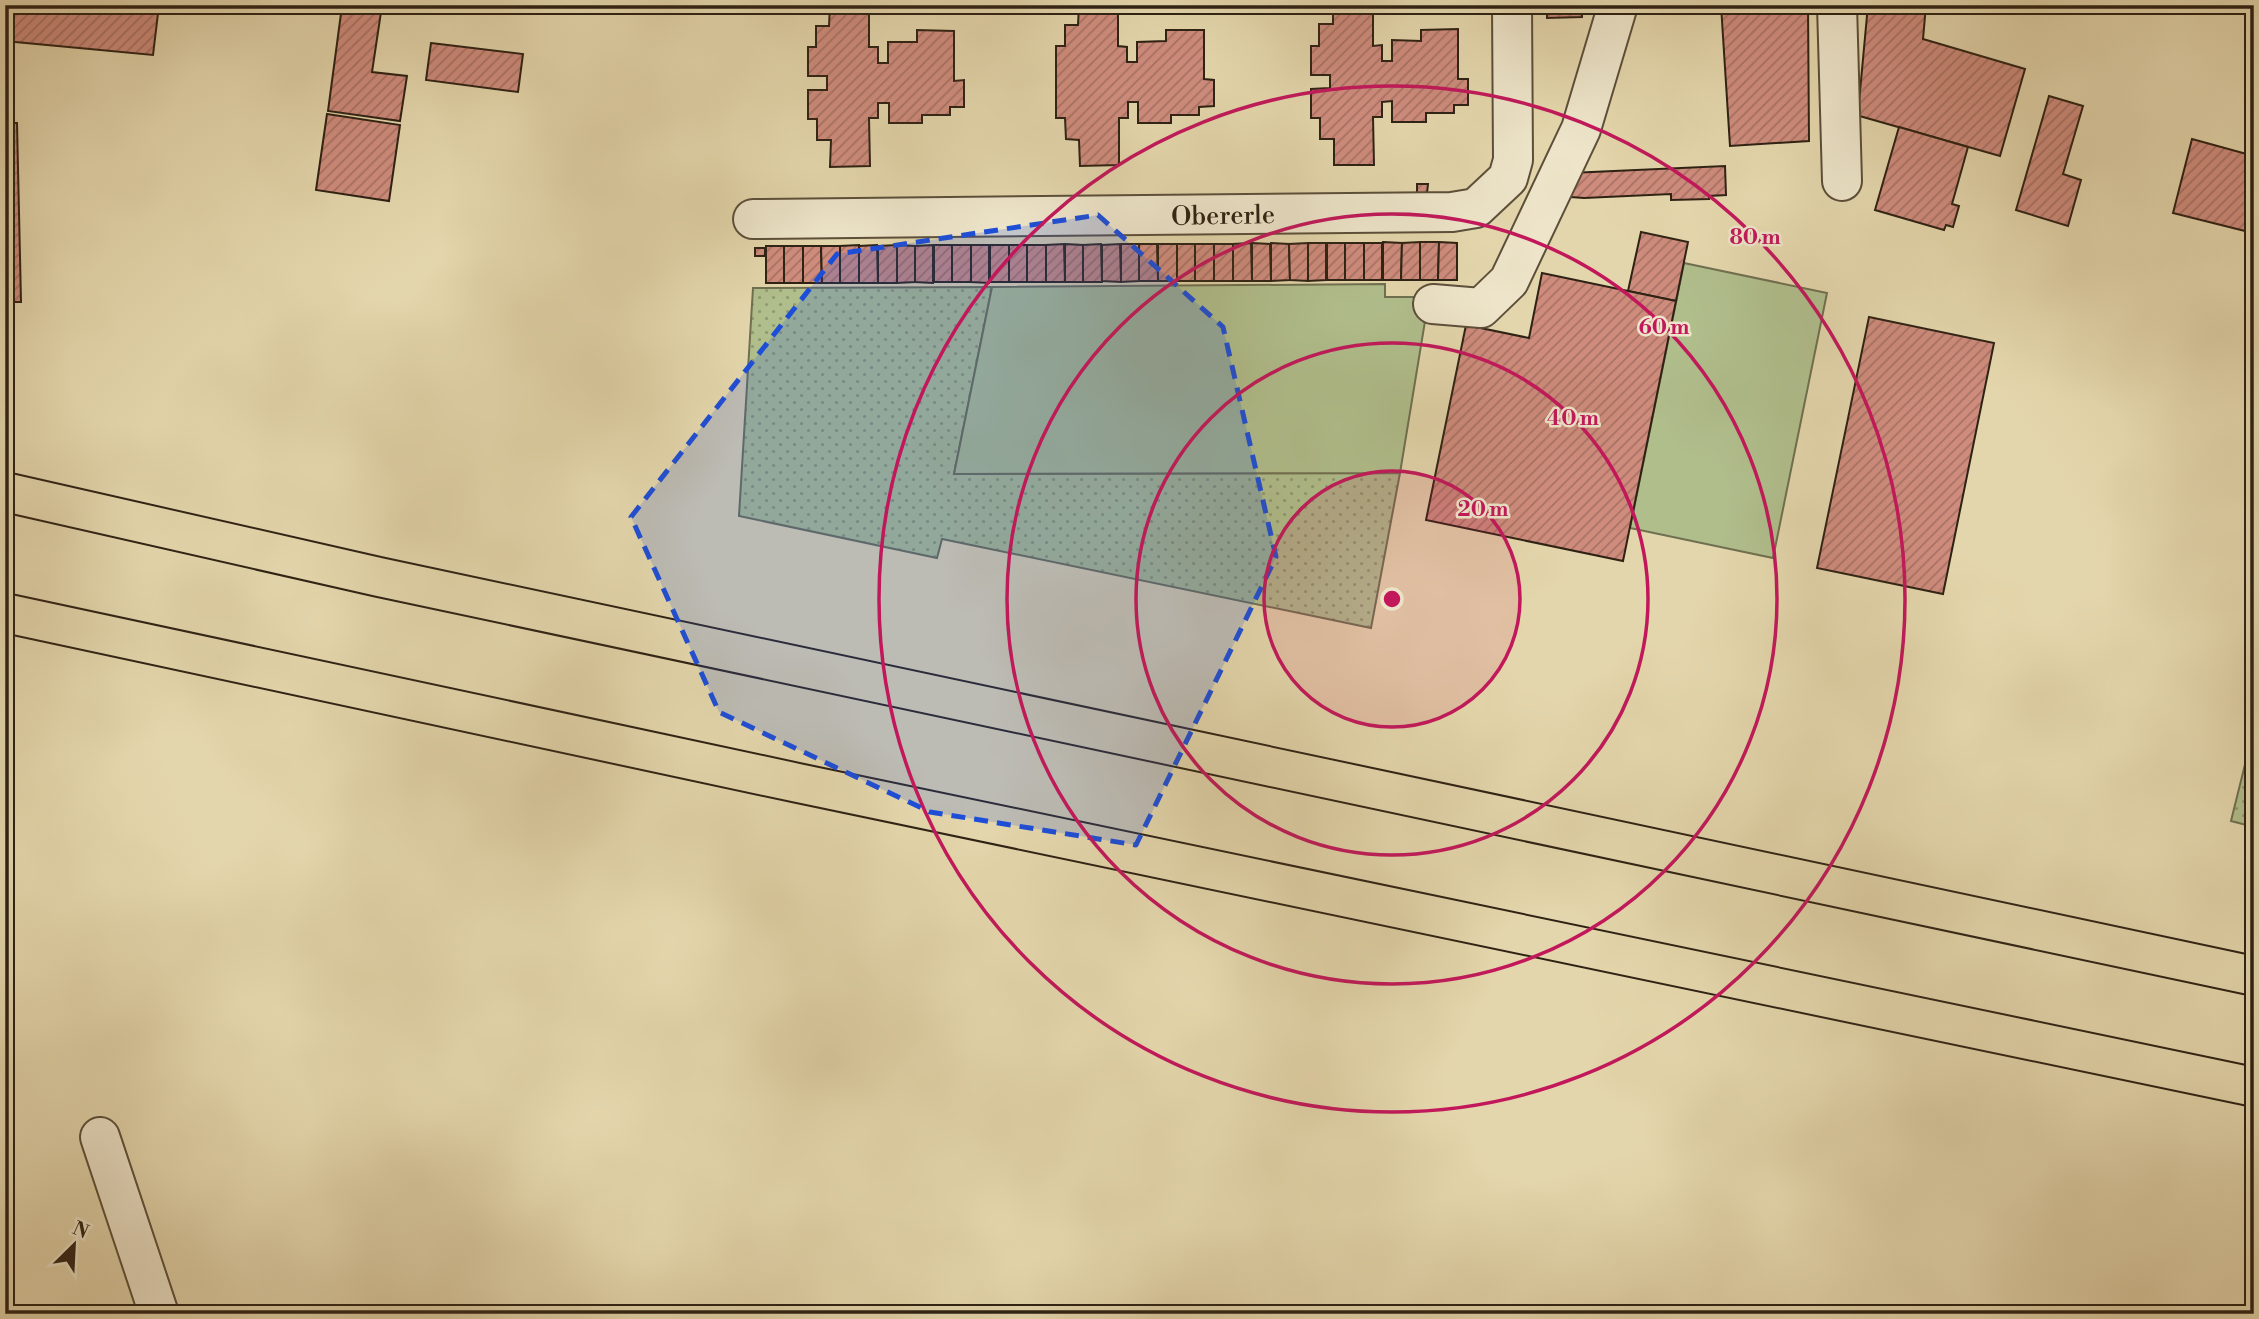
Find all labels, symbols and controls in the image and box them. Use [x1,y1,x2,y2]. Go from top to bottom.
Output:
street label: Obererle [1171,199,1275,233]
text: 80 m [1729,225,1781,251]
text: 60 m [1639,315,1689,341]
text: 40 m [1547,406,1599,432]
text: 20 m [1458,497,1508,523]
centre of rings [1380,587,1404,611]
north arrow [38,1210,108,1280]
text: N [69,1216,92,1244]

